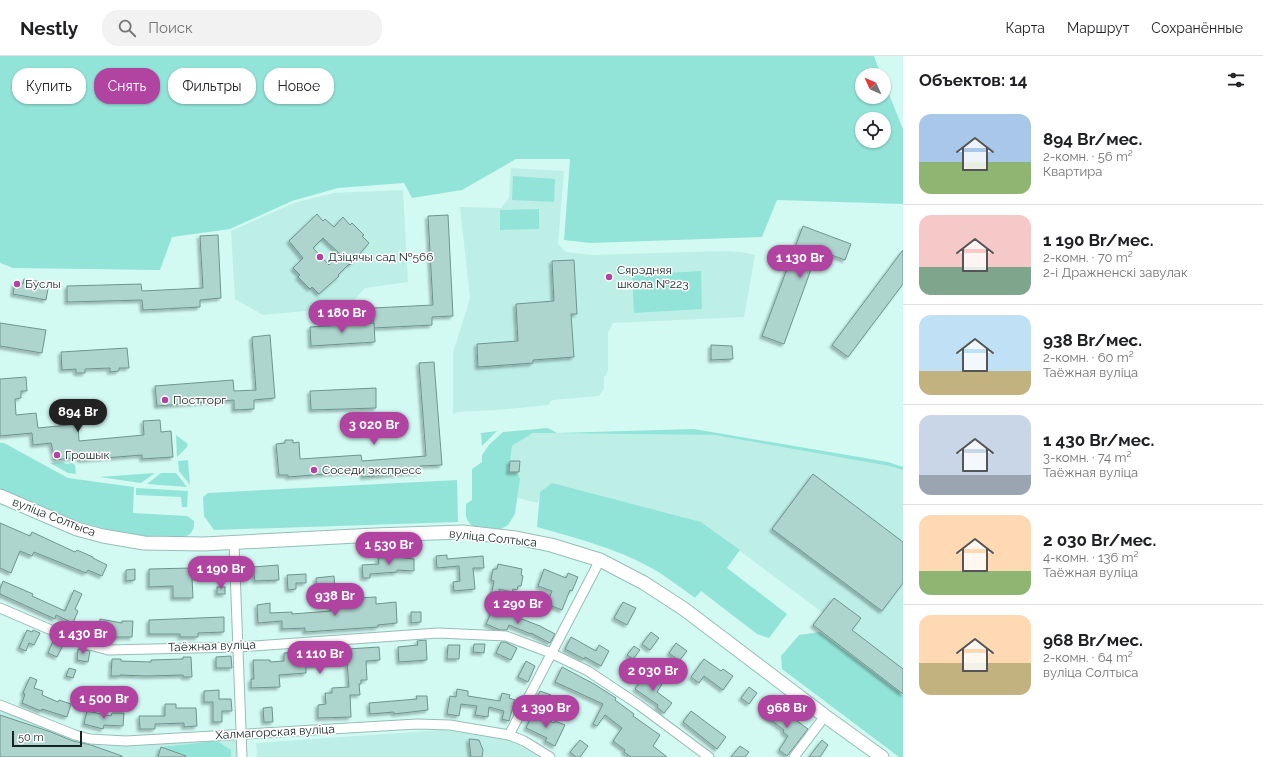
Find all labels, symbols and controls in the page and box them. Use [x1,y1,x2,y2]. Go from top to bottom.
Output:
search box [102,10,382,46]
text: Nestly [20,17,78,39]
icon: search [116,17,138,39]
text: Поиск [148,19,193,37]
text: Карта [1006,20,1045,36]
text: Маршрут [1067,20,1129,36]
text: Сохранённые [1151,20,1243,36]
chip: Купить [12,68,86,104]
chip: Снять [94,68,160,104]
chip: Фильтры [168,68,256,104]
chip: Новое [264,68,334,104]
north arrow [855,68,891,104]
map controls [855,68,891,148]
icon: filters [1225,69,1247,91]
text: Объектов: 14 [919,70,1027,90]
button: locate [855,112,891,148]
text: 894 Br/мес. [1043,129,1142,149]
icon: home [951,130,999,178]
text: 2-комн. · 56 m² [1043,149,1133,164]
text: Квартира [1043,164,1102,179]
text: 1 190 Br/мес. [1043,230,1154,250]
icon: home [951,231,999,279]
pin: 1 130 Br [759,245,841,279]
place label: Дзіцячы сад №566 [328,250,434,264]
text: 1 130 Br [776,250,824,265]
text: 2-комн. · 70 m² [1043,250,1133,265]
marker: Дзіцячы сад №566 [315,252,325,262]
place label: Сярэдняя школа №223 [617,263,689,291]
text: 2-і Дражненскі завулак [1043,265,1188,280]
marker: Сярэдняя школа №223 [604,272,614,282]
place label: Буслы [25,277,61,291]
marker: Буслы [12,279,22,289]
pin: 1 180 Br [301,300,383,334]
text: 1 180 Br [318,305,366,320]
text: 938 Br/мес. [1043,330,1142,350]
icon: home [951,331,999,379]
text: 2-комн. · 60 m² [1043,350,1134,365]
text: Таёжная вуліца [1043,365,1138,380]
place label: Постторг [173,393,226,407]
marker: Постторг [160,395,170,405]
pin: 894 Br [45,399,111,433]
text: 894 Br [58,404,98,419]
pin: 3 020 Br [333,412,415,446]
text: 3 020 Br [349,417,399,432]
text: 1 430 Br/мес. [1043,430,1154,450]
icon: home [951,431,999,479]
place label: Грошык [65,448,110,462]
marker: Грошык [52,450,62,460]
text: 3-комн. · 74 m² [1043,450,1132,465]
place label: Соседи экспресс [322,463,422,477]
marker: Соседи экспресс [309,465,319,475]
text: Таёжная вуліца [1043,465,1138,480]
street label: вуліца Солтыса [10,495,98,539]
street label: вуліца Солтыса [448,526,538,550]
text: 2 030 Br/мес. [1043,530,1156,550]
icon: home [951,531,999,579]
pin: 1 530 Br [348,532,430,566]
text: 1 530 Br [365,537,413,552]
text: 4-комн. · 136 m² [1043,550,1139,565]
pin: 1 190 Br [180,556,262,590]
text: 1 190 Br [197,561,245,576]
text: Таёжная вуліца [1043,565,1138,580]
pin: 938 Br [302,583,368,617]
text: 938 Br [315,588,355,603]
pin: 1 290 Br [477,591,559,625]
text: 1 290 Br [493,596,543,611]
pin: 1 430 Br [42,621,124,655]
text: 1 430 Br [58,626,108,641]
text: 968 Br/мес. [1043,630,1143,650]
icon: home [951,631,999,679]
street label: Таёжная вуліца [168,637,256,655]
pin: 1 110 Br [279,641,361,675]
text: 1 110 Br [296,646,344,661]
text: 2-комн. · 64 m² [1043,650,1133,665]
pin: 2 030 Br [612,658,694,692]
text: 2 030 Br [628,663,678,678]
text: вуліца Солтыса [1043,665,1138,680]
pin: 1 500 Br [63,686,145,720]
text: 1 500 Br [79,691,129,706]
pin: 1 390 Br [505,695,587,729]
pin: 968 Br [754,695,820,729]
text: 1 390 Br [521,700,571,715]
text: 968 Br [767,700,807,715]
street label: Халмагорская вуліца [215,722,335,742]
scale bar [12,729,82,748]
text: 50 m [18,731,44,744]

